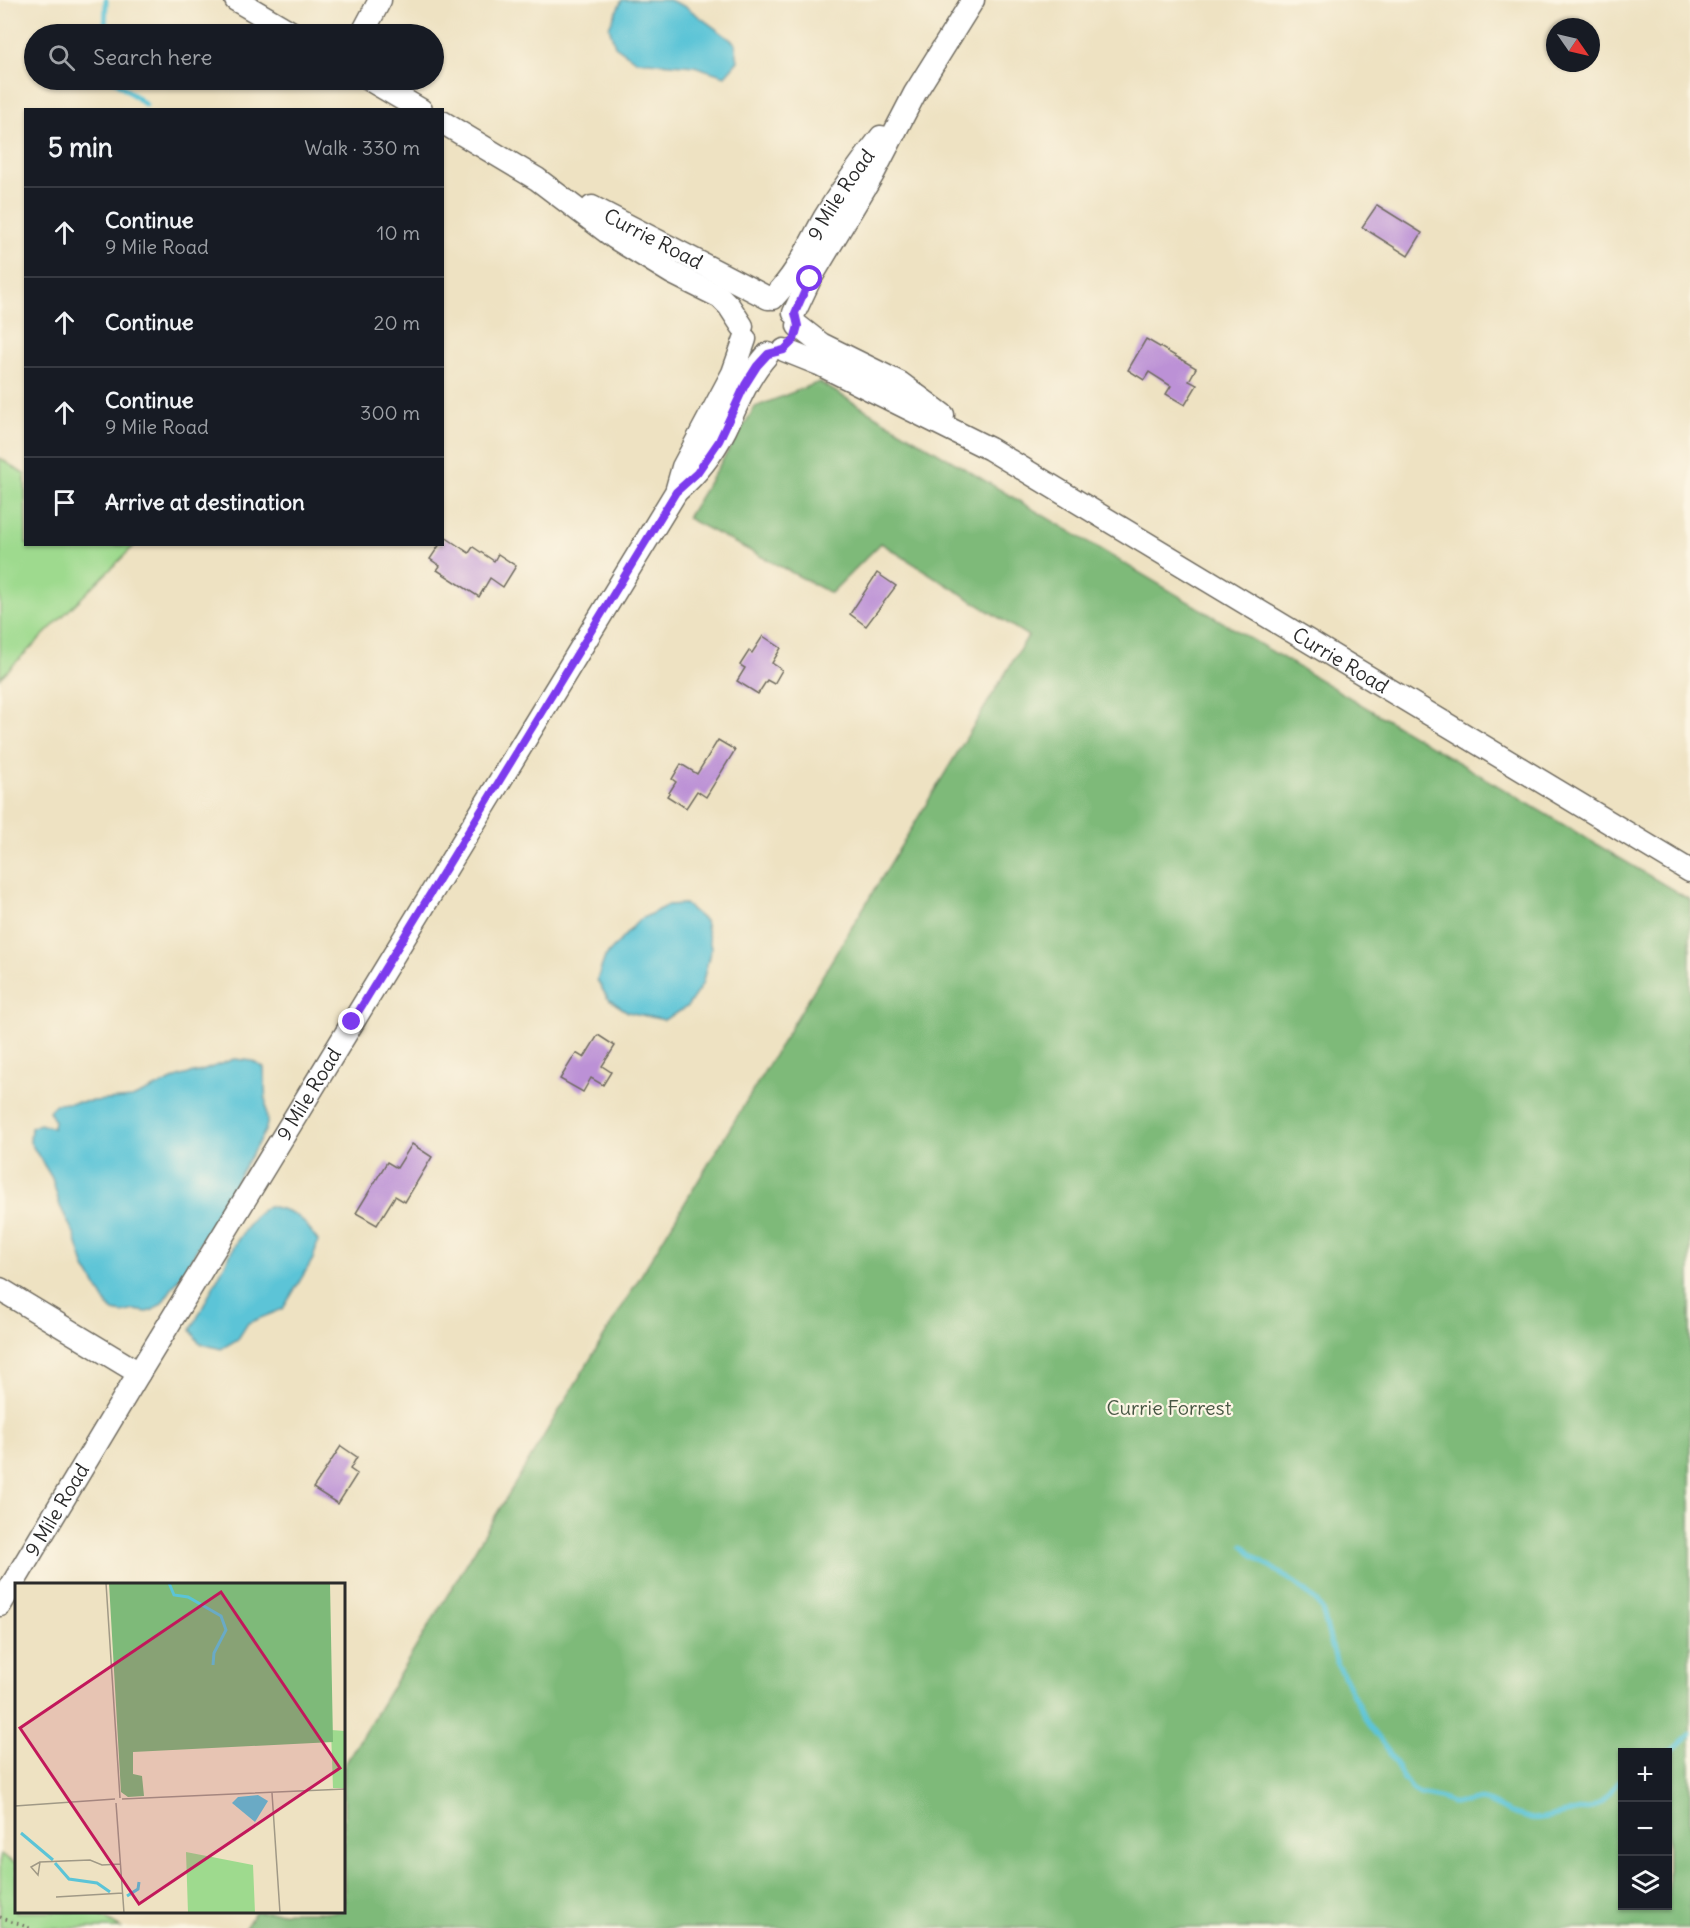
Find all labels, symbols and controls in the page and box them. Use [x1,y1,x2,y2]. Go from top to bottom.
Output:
north arrow [1546,18,1600,72]
search box [24,24,444,90]
icon: search [45,41,78,74]
text: Search here [93,43,212,71]
text: 5 min [48,131,113,164]
text: Walk · 330 m [304,135,420,160]
street label: 9 Mile Road [802,144,880,244]
street label: Currie Road [600,202,707,274]
text: Continue [105,206,194,234]
icon: ahead [48,216,81,249]
text: 10 m [377,220,420,245]
text: 9 Mile Road [105,234,209,259]
route start [796,265,822,291]
icon: ahead [48,306,81,339]
text: Continue [105,308,194,336]
text: 20 m [374,310,420,335]
text: Continue [105,386,194,414]
icon: ahead [48,396,81,429]
text: 300 m [360,400,420,425]
text: 9 Mile Road [105,414,209,439]
icon: arrive [48,486,81,519]
text: Arrive at destination [105,488,305,516]
street label: Currie Road [1288,621,1394,699]
route end [338,1008,364,1034]
street label: 9 Mile Road [271,1043,346,1145]
park label: Currie Forrest [1107,1395,1232,1420]
street label: 9 Mile Road [19,1458,94,1560]
inset map [15,1583,345,1913]
map controls [1618,1748,1672,1910]
button: + [1618,1748,1672,1802]
button: − [1618,1802,1672,1856]
button: layers [1618,1856,1672,1910]

